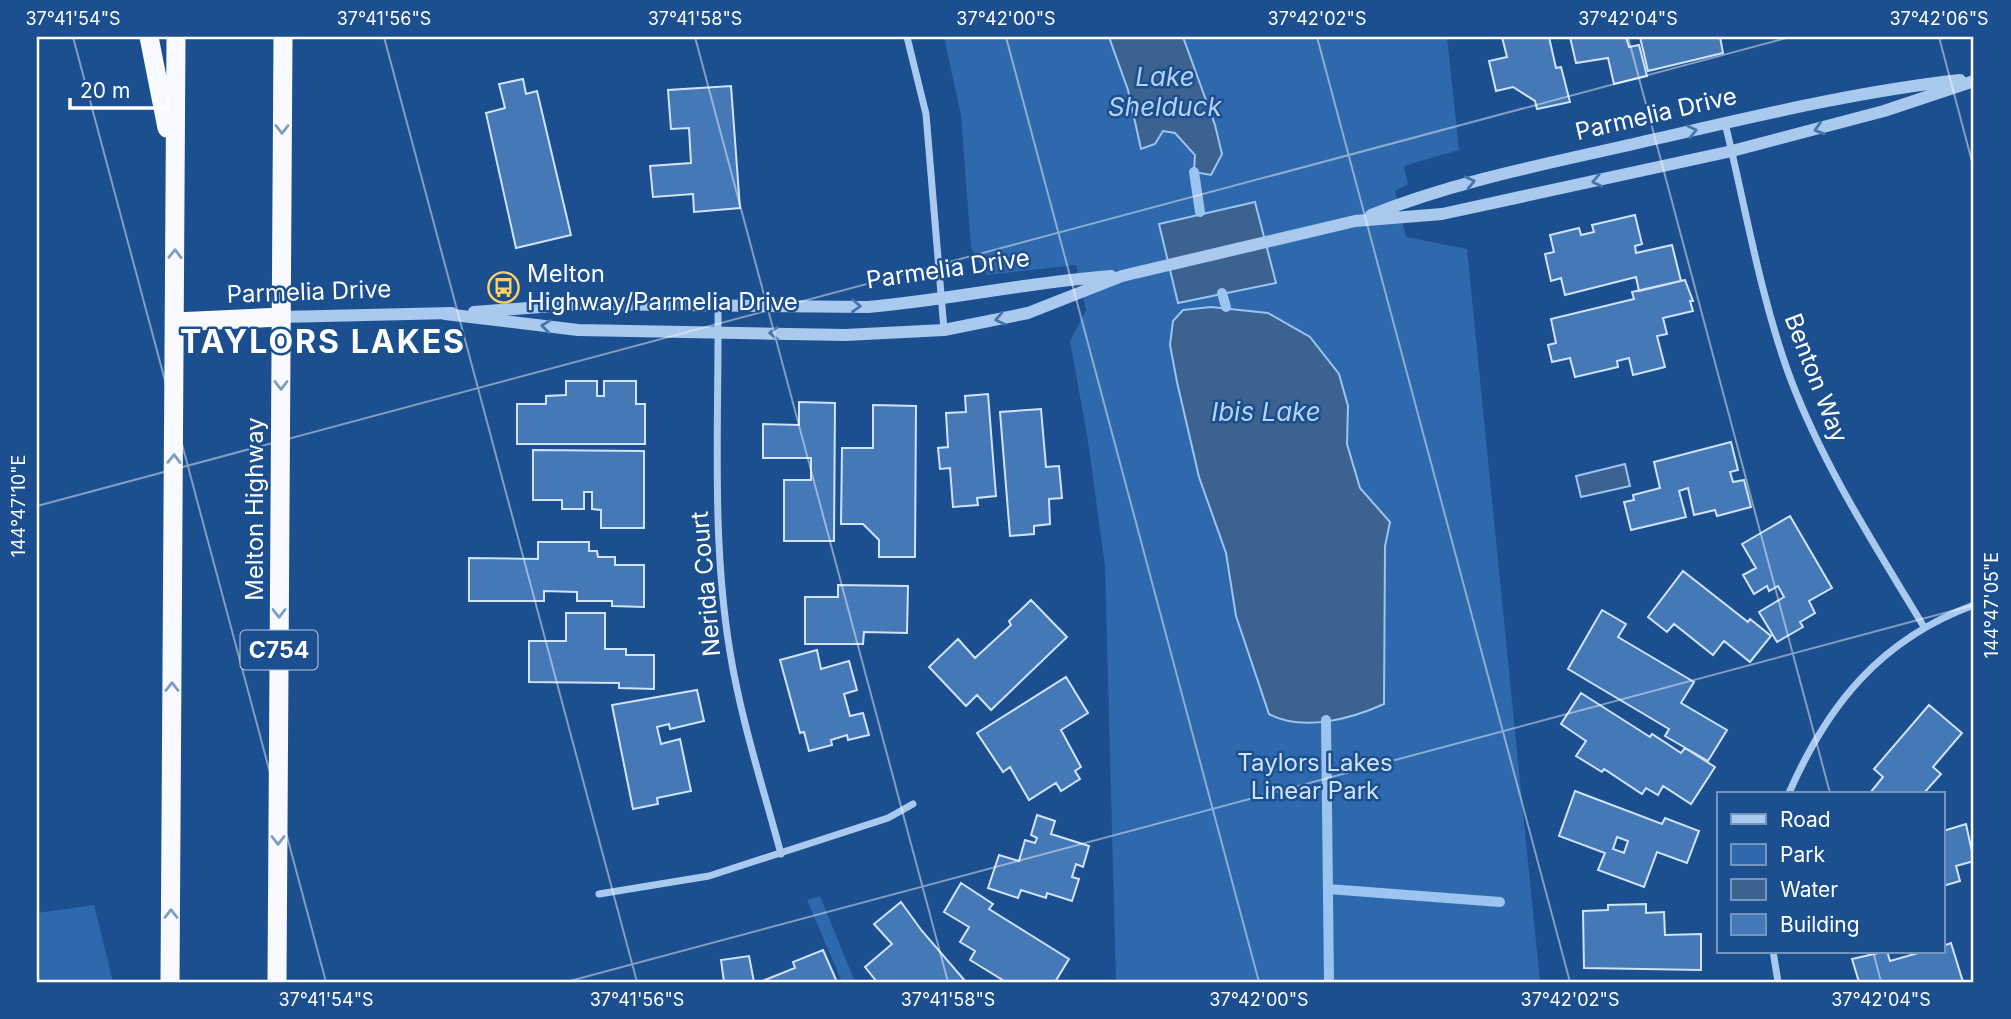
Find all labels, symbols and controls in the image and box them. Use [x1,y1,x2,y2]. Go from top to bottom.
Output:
text: 37°41'54"S [25,8,121,29]
text: 37°41'56"S [337,8,431,29]
text: 37°41'58"S [648,8,742,29]
text: 37°42'00"S [956,8,1056,29]
text: 37°42'02"S [1268,8,1366,29]
text: 37°42'04"S [1578,8,1678,29]
text: 37°42'06"S [1889,8,1989,29]
water label: Lake Shelduck [1108,61,1223,122]
scale bar [70,66,168,110]
text: 20 m [80,78,130,103]
street label: Parmelia Drive [1572,81,1739,146]
one-way arrow [1813,121,1825,136]
one-way arrow [1686,124,1698,139]
one-way arrow [274,125,290,135]
one-way arrow [1591,173,1603,188]
one-way arrow [1464,176,1476,190]
street label: Parmelia Drive [864,243,1031,294]
one-way arrow [167,248,183,259]
place label: Melton Highway/Parmelia Drive [527,259,798,316]
bus stop icon: Melton Highway/Parmelia Drive [487,271,521,305]
street label: Parmelia Drive [226,274,392,309]
one-way arrow [850,299,861,314]
street label: Benton Way [1779,309,1854,446]
one-way arrow [994,311,1006,326]
one-way arrow [541,319,552,334]
district label: TAYLORS LAKES [180,322,466,361]
one-way arrow [768,325,778,341]
one-way arrow [273,380,289,391]
water label: Ibis Lake [1211,396,1321,427]
street label: Melton Highway [240,417,269,601]
one-way arrow [166,453,181,464]
text: 144°47'10"E [8,455,29,557]
street label: Nerida Court [685,510,726,658]
text: 144°47'05"E [1981,552,2002,658]
one-way arrow [271,608,287,618]
road number: C754 [240,630,318,670]
one-way arrow [164,681,180,691]
park label: Taylors Lakes Linear Park [1237,748,1393,805]
legend [1717,792,1944,953]
text: Road [1780,807,1831,832]
one-way arrow [270,835,286,846]
text: Park [1780,842,1825,867]
text: Water [1780,877,1838,902]
one-way arrow [163,908,178,919]
text: Building [1780,912,1860,937]
text: 37°41'54"S [278,989,374,1010]
text: 37°41'56"S [590,989,684,1010]
text: 37°41'58"S [901,989,995,1010]
text: 37°42'00"S [1209,989,1309,1010]
text: 37°42'02"S [1521,989,1619,1010]
text: 37°42'04"S [1831,989,1931,1010]

